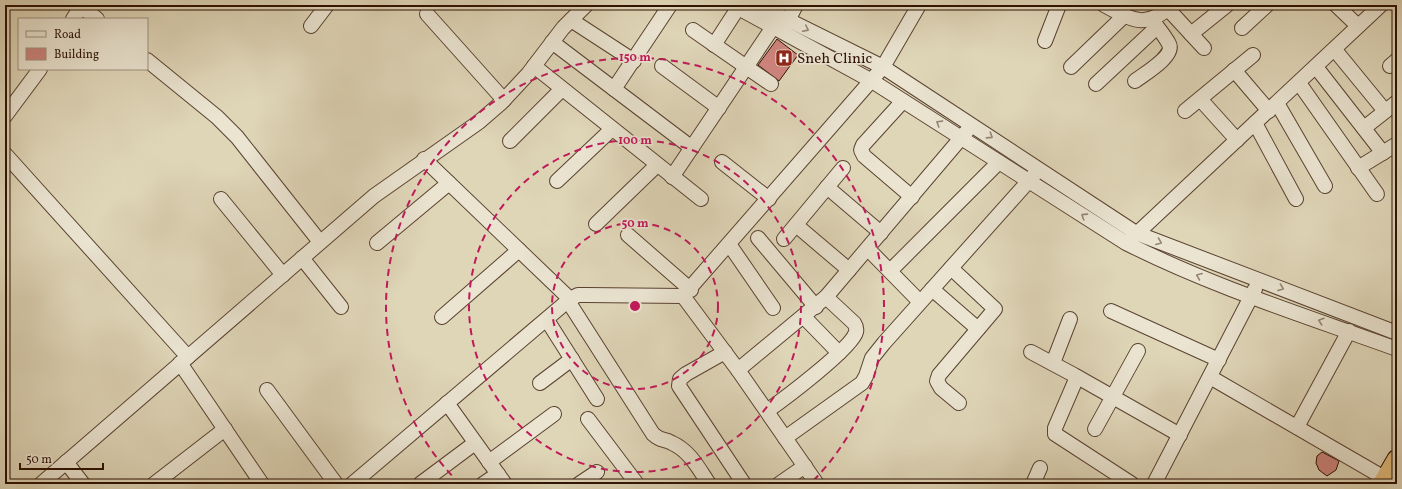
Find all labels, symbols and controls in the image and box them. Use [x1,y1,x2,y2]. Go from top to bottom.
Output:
legend [18,18,148,70]
one-way arrow [801,24,809,31]
text: Road [54,27,81,43]
text: Building [54,47,99,63]
hospital icon: Sneh Clinic [774,48,794,68]
place label: Sneh Clinic [797,49,873,70]
text: 150 m [619,50,651,66]
one-way arrow [936,121,943,128]
one-way arrow [986,131,993,139]
text: 100 m [618,133,652,149]
one-way arrow [1081,213,1088,221]
text: 50 m [621,216,649,232]
one-way arrow [1156,237,1163,245]
one-way arrow [1195,273,1202,281]
one-way arrow [1277,284,1284,292]
centre of rings [628,299,642,313]
one-way arrow [1317,318,1324,326]
scale bar [20,445,103,471]
text: 50 m [26,452,52,468]

